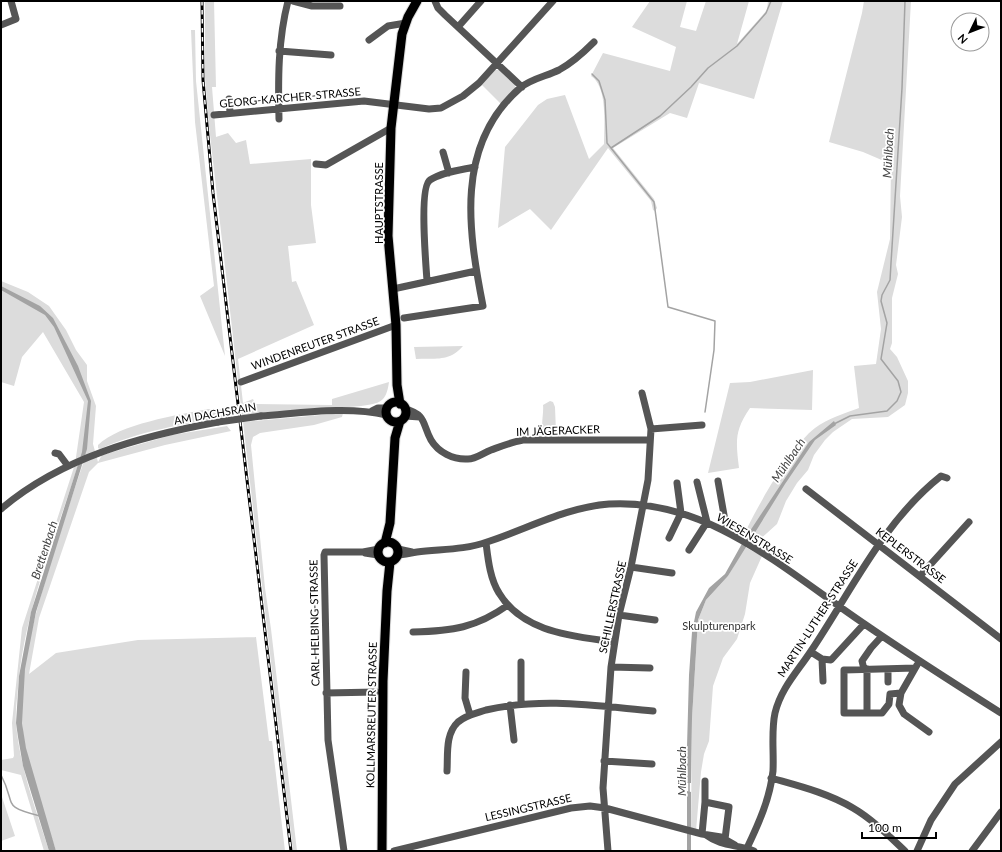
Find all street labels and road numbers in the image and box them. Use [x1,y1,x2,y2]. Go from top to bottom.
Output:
street label: GEORG-KARCHER-STRASSE [219,84,361,110]
street label: HAUPTSTRASSE [372,162,385,244]
street label: WINDENREUTER STRASSE [249,314,381,372]
street label: AM DACHSRAIN [173,399,257,427]
street label: IM JÄGERACKER [516,422,600,438]
street label: WIESENSTRASSE [715,510,795,566]
street label: KEPLERSTRASSE [873,524,949,586]
street label: MARTIN-LUTHER-STRASSE [774,557,860,679]
street label: CARL-HELBING-STRASSE [306,559,322,687]
street label: SCHILLERSTRASSE [596,559,628,655]
street label: KOLLMARSREUTER STRASSE [363,642,379,788]
street label: LESSINGSTRASSE [483,791,573,823]

